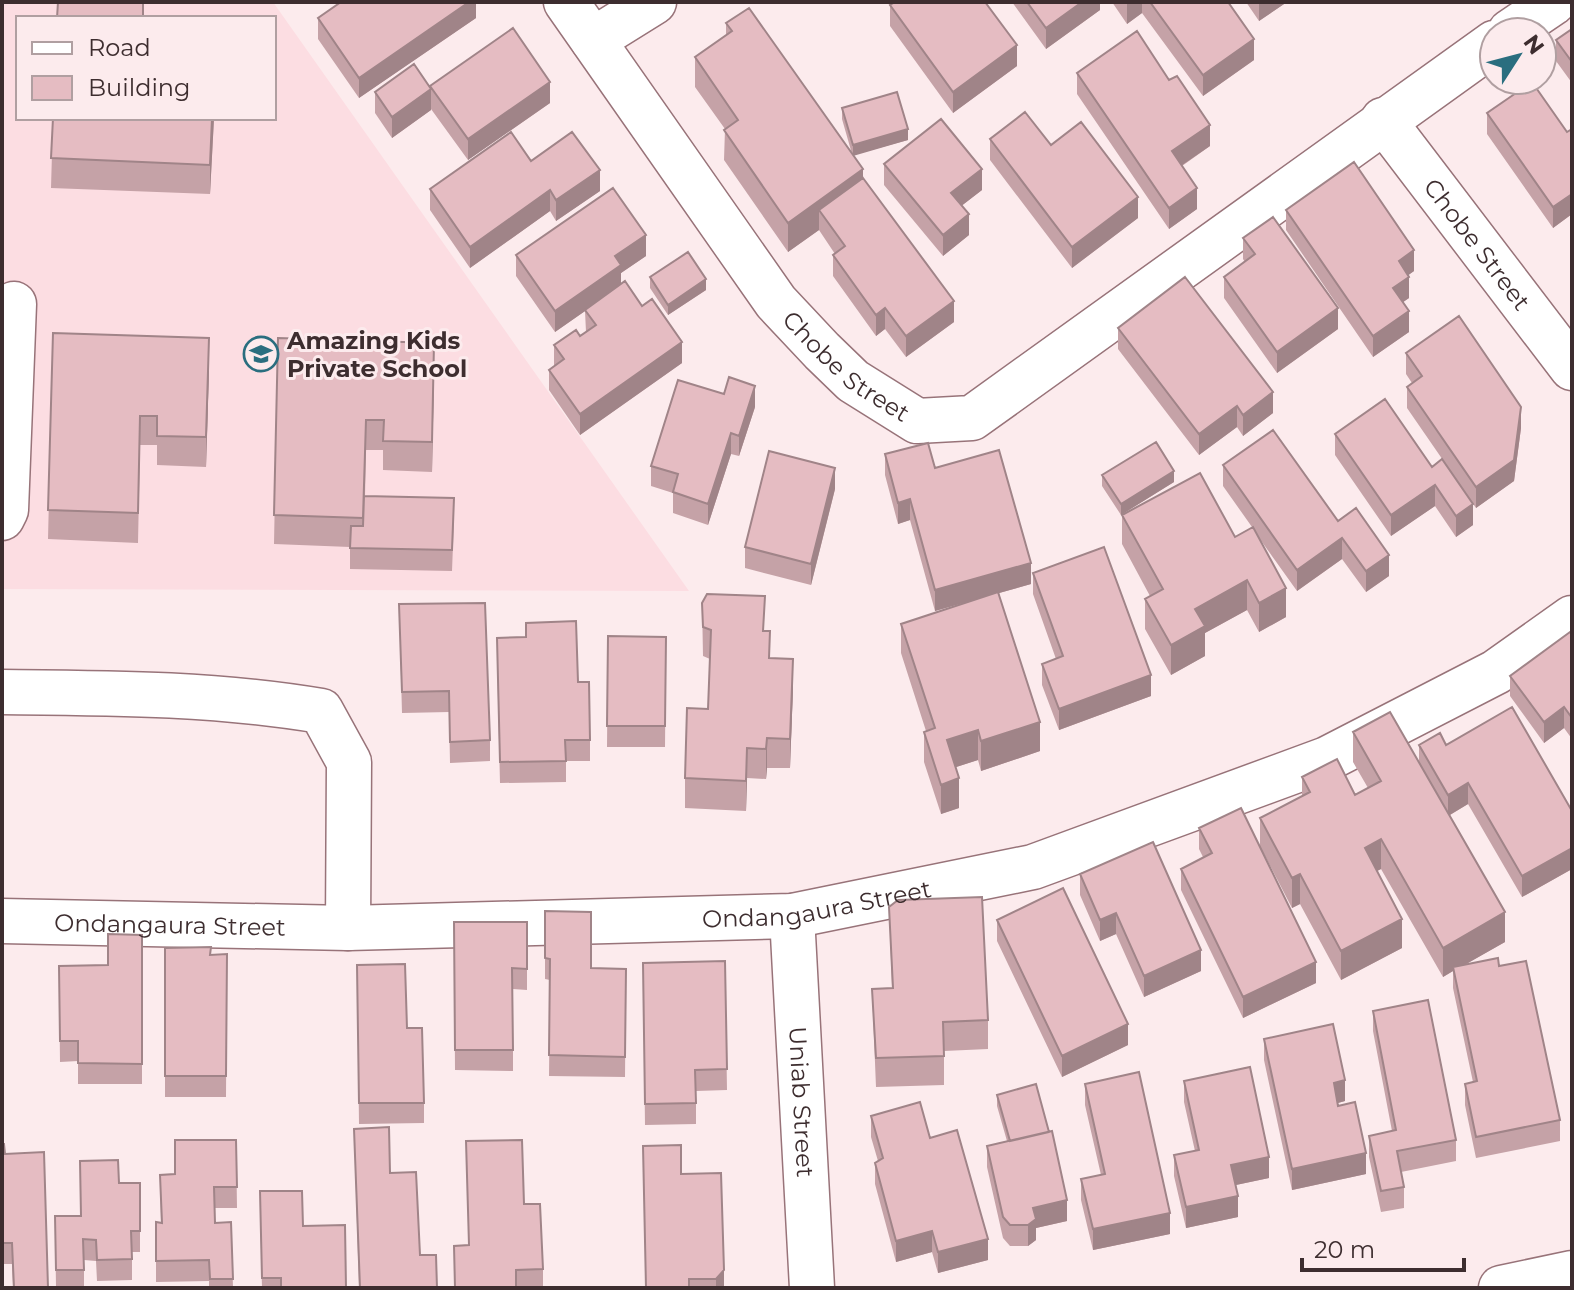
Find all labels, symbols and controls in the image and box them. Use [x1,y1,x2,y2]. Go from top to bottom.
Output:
legend [16,16,276,120]
north arrow [1478,16,1558,96]
text: N [1518,29,1550,60]
text: Road [88,33,151,62]
text: Building [88,73,191,102]
street label: Chobe Street [1418,172,1537,316]
street label: Chobe Street [777,304,916,428]
place label: Amazing Kids Private School [286,326,467,383]
school or university icon: Amazing Kids Private School [242,335,280,373]
street label: Ondangaura Street [702,874,934,933]
street label: Ondangaura Street [54,908,286,941]
street label: Uniab Street [783,1026,821,1178]
scale bar [1302,1222,1464,1272]
text: 20 m [1314,1235,1375,1264]

